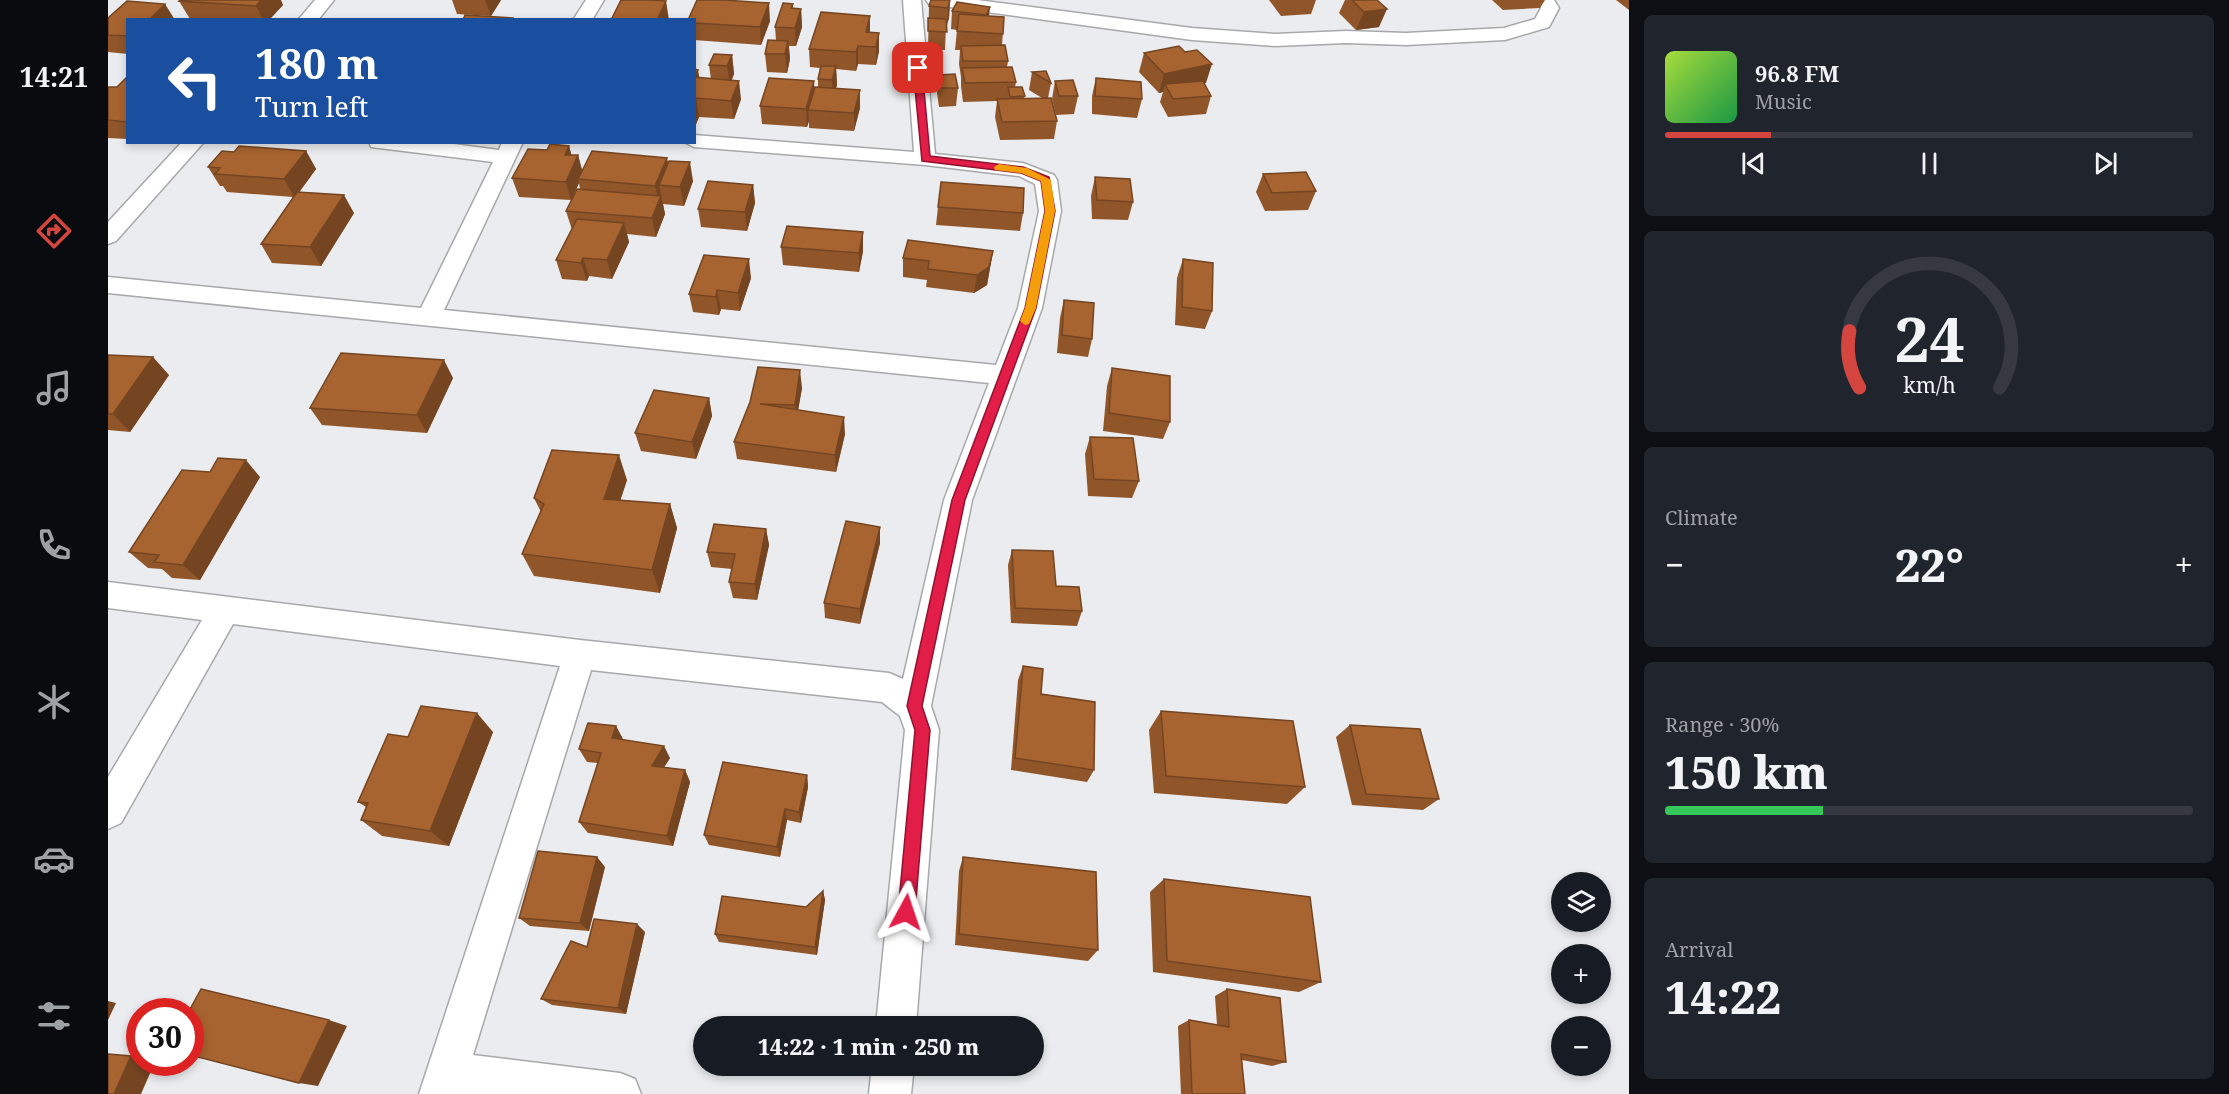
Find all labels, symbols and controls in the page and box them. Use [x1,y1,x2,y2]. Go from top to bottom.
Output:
text: 180 m [255,34,379,91]
icon: left [156,42,234,120]
pin [892,42,943,93]
icon: arrive [901,51,934,84]
text: 14:21 [19,58,89,95]
text: 96.8 FM [1755,58,1839,88]
text: Turn left [255,88,368,125]
text: Music [1755,88,1812,115]
icon: previous [1737,147,1770,180]
icon: pause [1913,147,1946,180]
icon: next [2089,147,2122,180]
icon: directions [33,210,75,252]
text: 24 [1894,295,1964,380]
icon: music [33,367,75,409]
text: km/h [1903,371,1956,400]
text: Climate [1665,504,1738,531]
icon: phone [33,524,75,566]
text: 22° [1895,534,1964,595]
text: − [1665,542,1684,587]
text: + [2175,542,2193,587]
icon: climate [33,681,75,723]
text: Range · 30% [1665,711,1779,738]
text: 150 km [1665,741,1828,802]
icon: car [33,838,75,880]
map controls [1551,872,1611,1076]
button: layers [1551,872,1611,932]
position arrow [874,880,938,944]
text: Arrival [1665,936,1733,963]
button: + [1551,944,1611,1004]
text: 14:22 [1665,966,1781,1027]
icon: filters [33,995,75,1037]
speed limit sign: 30 [126,998,204,1076]
button: − [1551,1016,1611,1076]
text: 14:22 · 1 min · 250 m [758,1031,979,1061]

